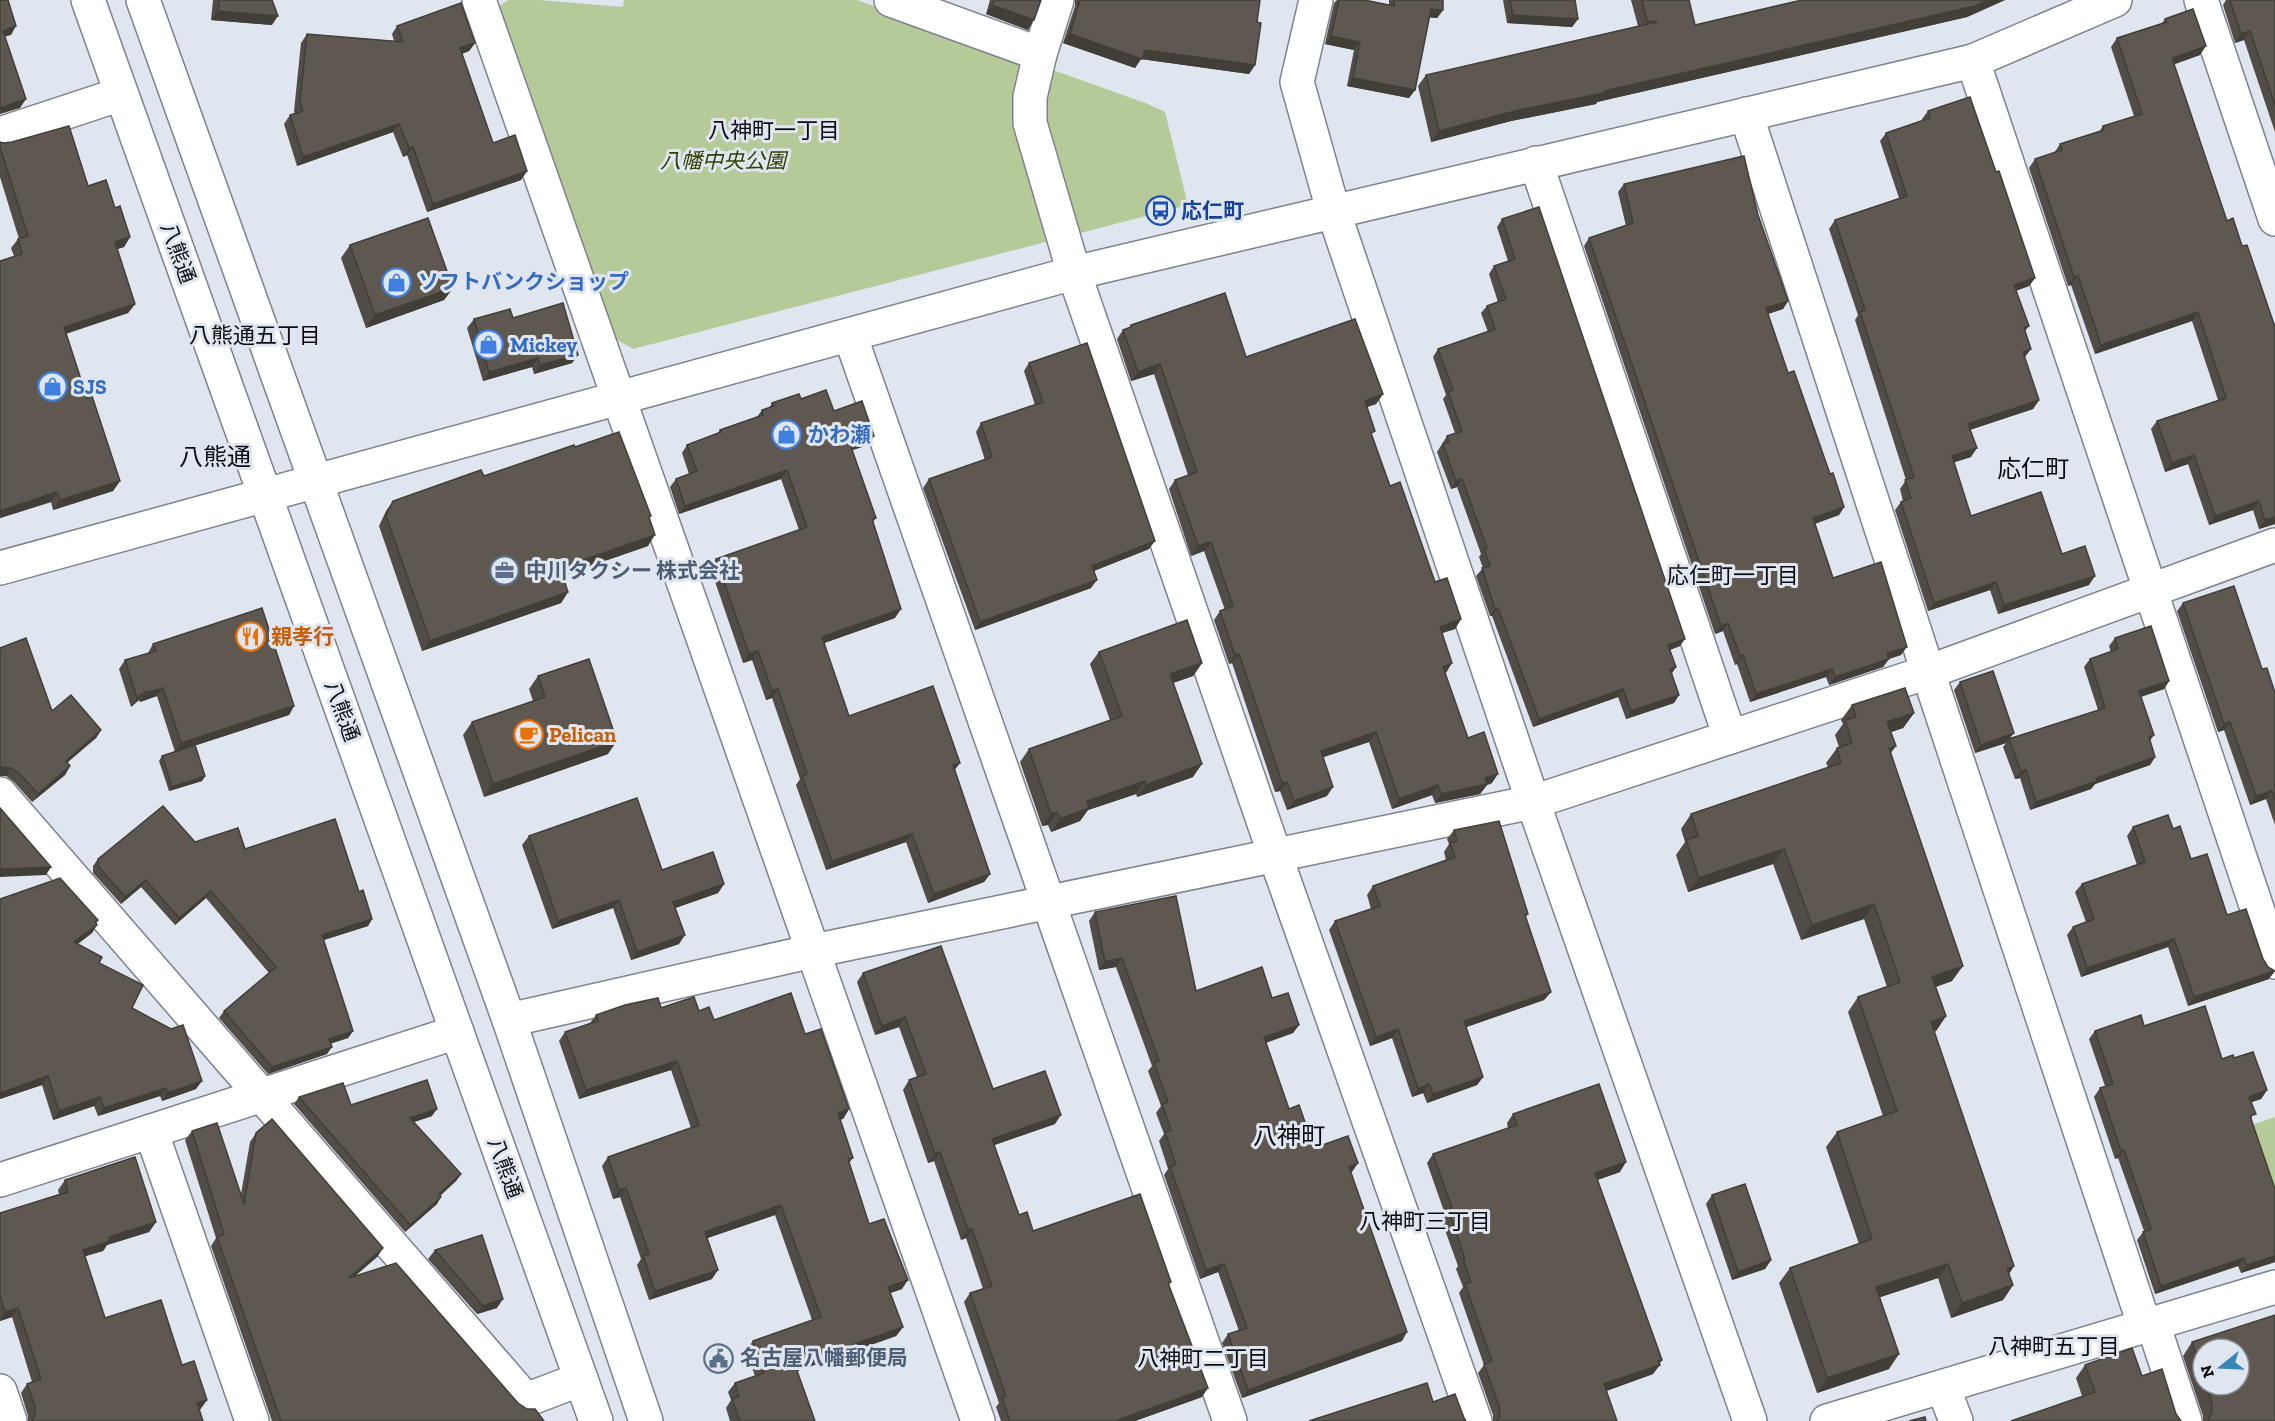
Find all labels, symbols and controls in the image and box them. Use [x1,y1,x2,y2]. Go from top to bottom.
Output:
district label: 八神町一丁目 [708,117,840,144]
park label: 八幡中央公園 [660,148,789,173]
bus stop icon: 応仁町 [1144,195,1176,227]
place label: 応仁町 [1181,198,1244,223]
street label: 八熊通 [156,219,201,287]
shop icon: ソフトバンクショップ [381,266,413,298]
place label: ソフトバンクショップ [418,269,629,294]
district label: 八熊通五丁目 [189,322,321,349]
shop icon: Mickey [473,329,505,361]
place label: Mickey [510,332,577,357]
shop icon: SJS [36,371,68,403]
place label: SJS [73,374,107,399]
shop icon: かわ瀬 [771,419,803,451]
place label: かわ瀬 [808,422,871,447]
district label: 八熊通 [179,442,251,471]
district label: 応仁町 [1997,454,2069,483]
office icon: 中川タクシー 株式会社 [489,555,521,587]
place label: 中川タクシー 株式会社 [526,558,740,583]
district label: 応仁町一丁目 [1667,562,1799,589]
restaurant icon: 親孝行 [234,621,266,653]
place label: 親孝行 [271,624,334,649]
street label: 八熊通 [320,677,365,745]
cafe icon: Pelican [512,719,544,751]
place label: Pelican [549,722,617,747]
district label: 八神町 [1253,1121,1325,1150]
street label: 八熊通 [483,1134,528,1202]
district label: 八神町三丁目 [1359,1208,1491,1235]
district label: 八神町五丁目 [1988,1333,2120,1360]
north arrow [2191,1337,2251,1397]
public building icon: 名古屋八幡郵便局 [703,1342,735,1374]
place label: 名古屋八幡郵便局 [740,1345,908,1370]
district label: 八神町二丁目 [1137,1345,1269,1372]
text: N [2196,1363,2218,1380]

